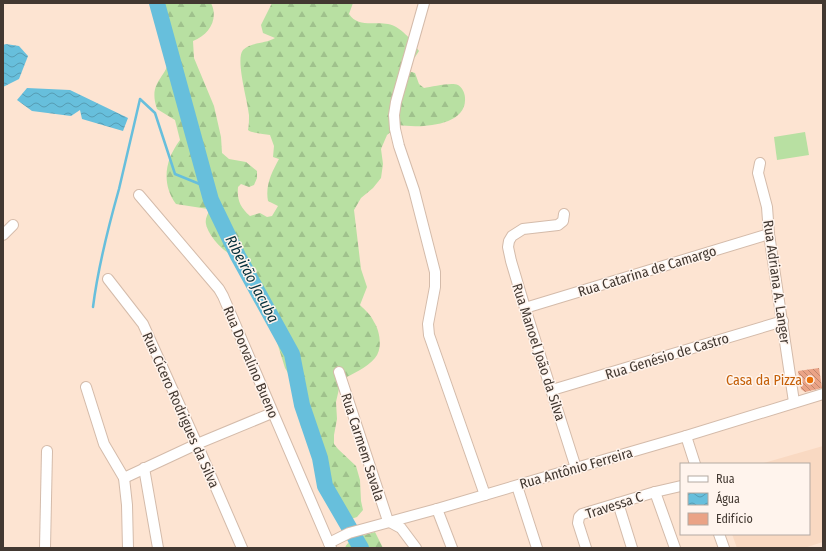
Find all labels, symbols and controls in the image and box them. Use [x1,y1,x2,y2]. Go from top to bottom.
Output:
street label: Rua Adriana A. Langer [759,219,794,345]
water label: Ribeirão Jacuba [221,232,283,326]
street label: Rua Catarina de Camargo [576,242,718,301]
street label: Rua Manoel João da Silva [508,281,569,423]
street label: Rua Dorvalino Bueno [219,304,282,421]
street label: Rua Cícero Rodrigues da Silva [138,330,223,491]
street label: Rua Genésio de Castro [603,330,731,383]
place label: Casa da Pizza [726,372,802,389]
marker: Casa da Pizza [805,375,815,385]
street label: Rua Carmem Savala [337,391,388,503]
street label: Rua Antônio Ferreira [518,444,635,493]
legend [680,463,810,535]
text: Rua [716,472,735,486]
street label: Travessa C [583,488,645,523]
text: Água [716,491,740,506]
text: Edifício [716,512,753,526]

